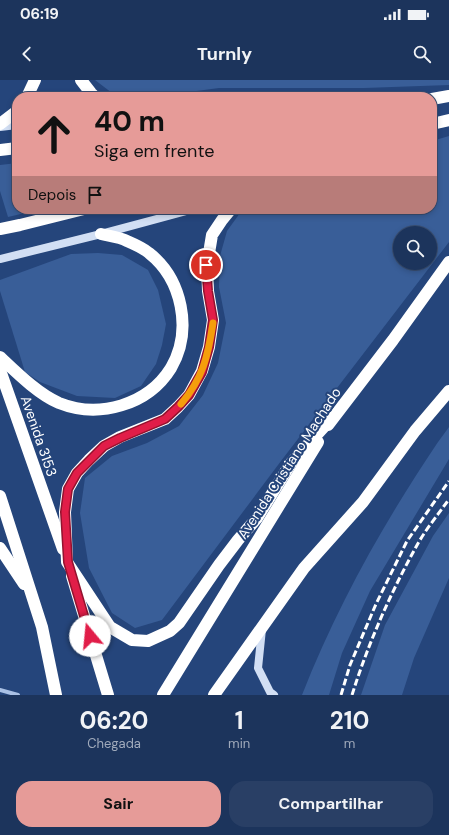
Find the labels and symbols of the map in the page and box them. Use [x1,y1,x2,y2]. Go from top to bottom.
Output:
pin [189,248,223,282]
street label: Avenida Cristiano Machado [233,384,345,542]
street label: Avenida 3153 [17,393,61,479]
position arrow [69,615,111,657]

